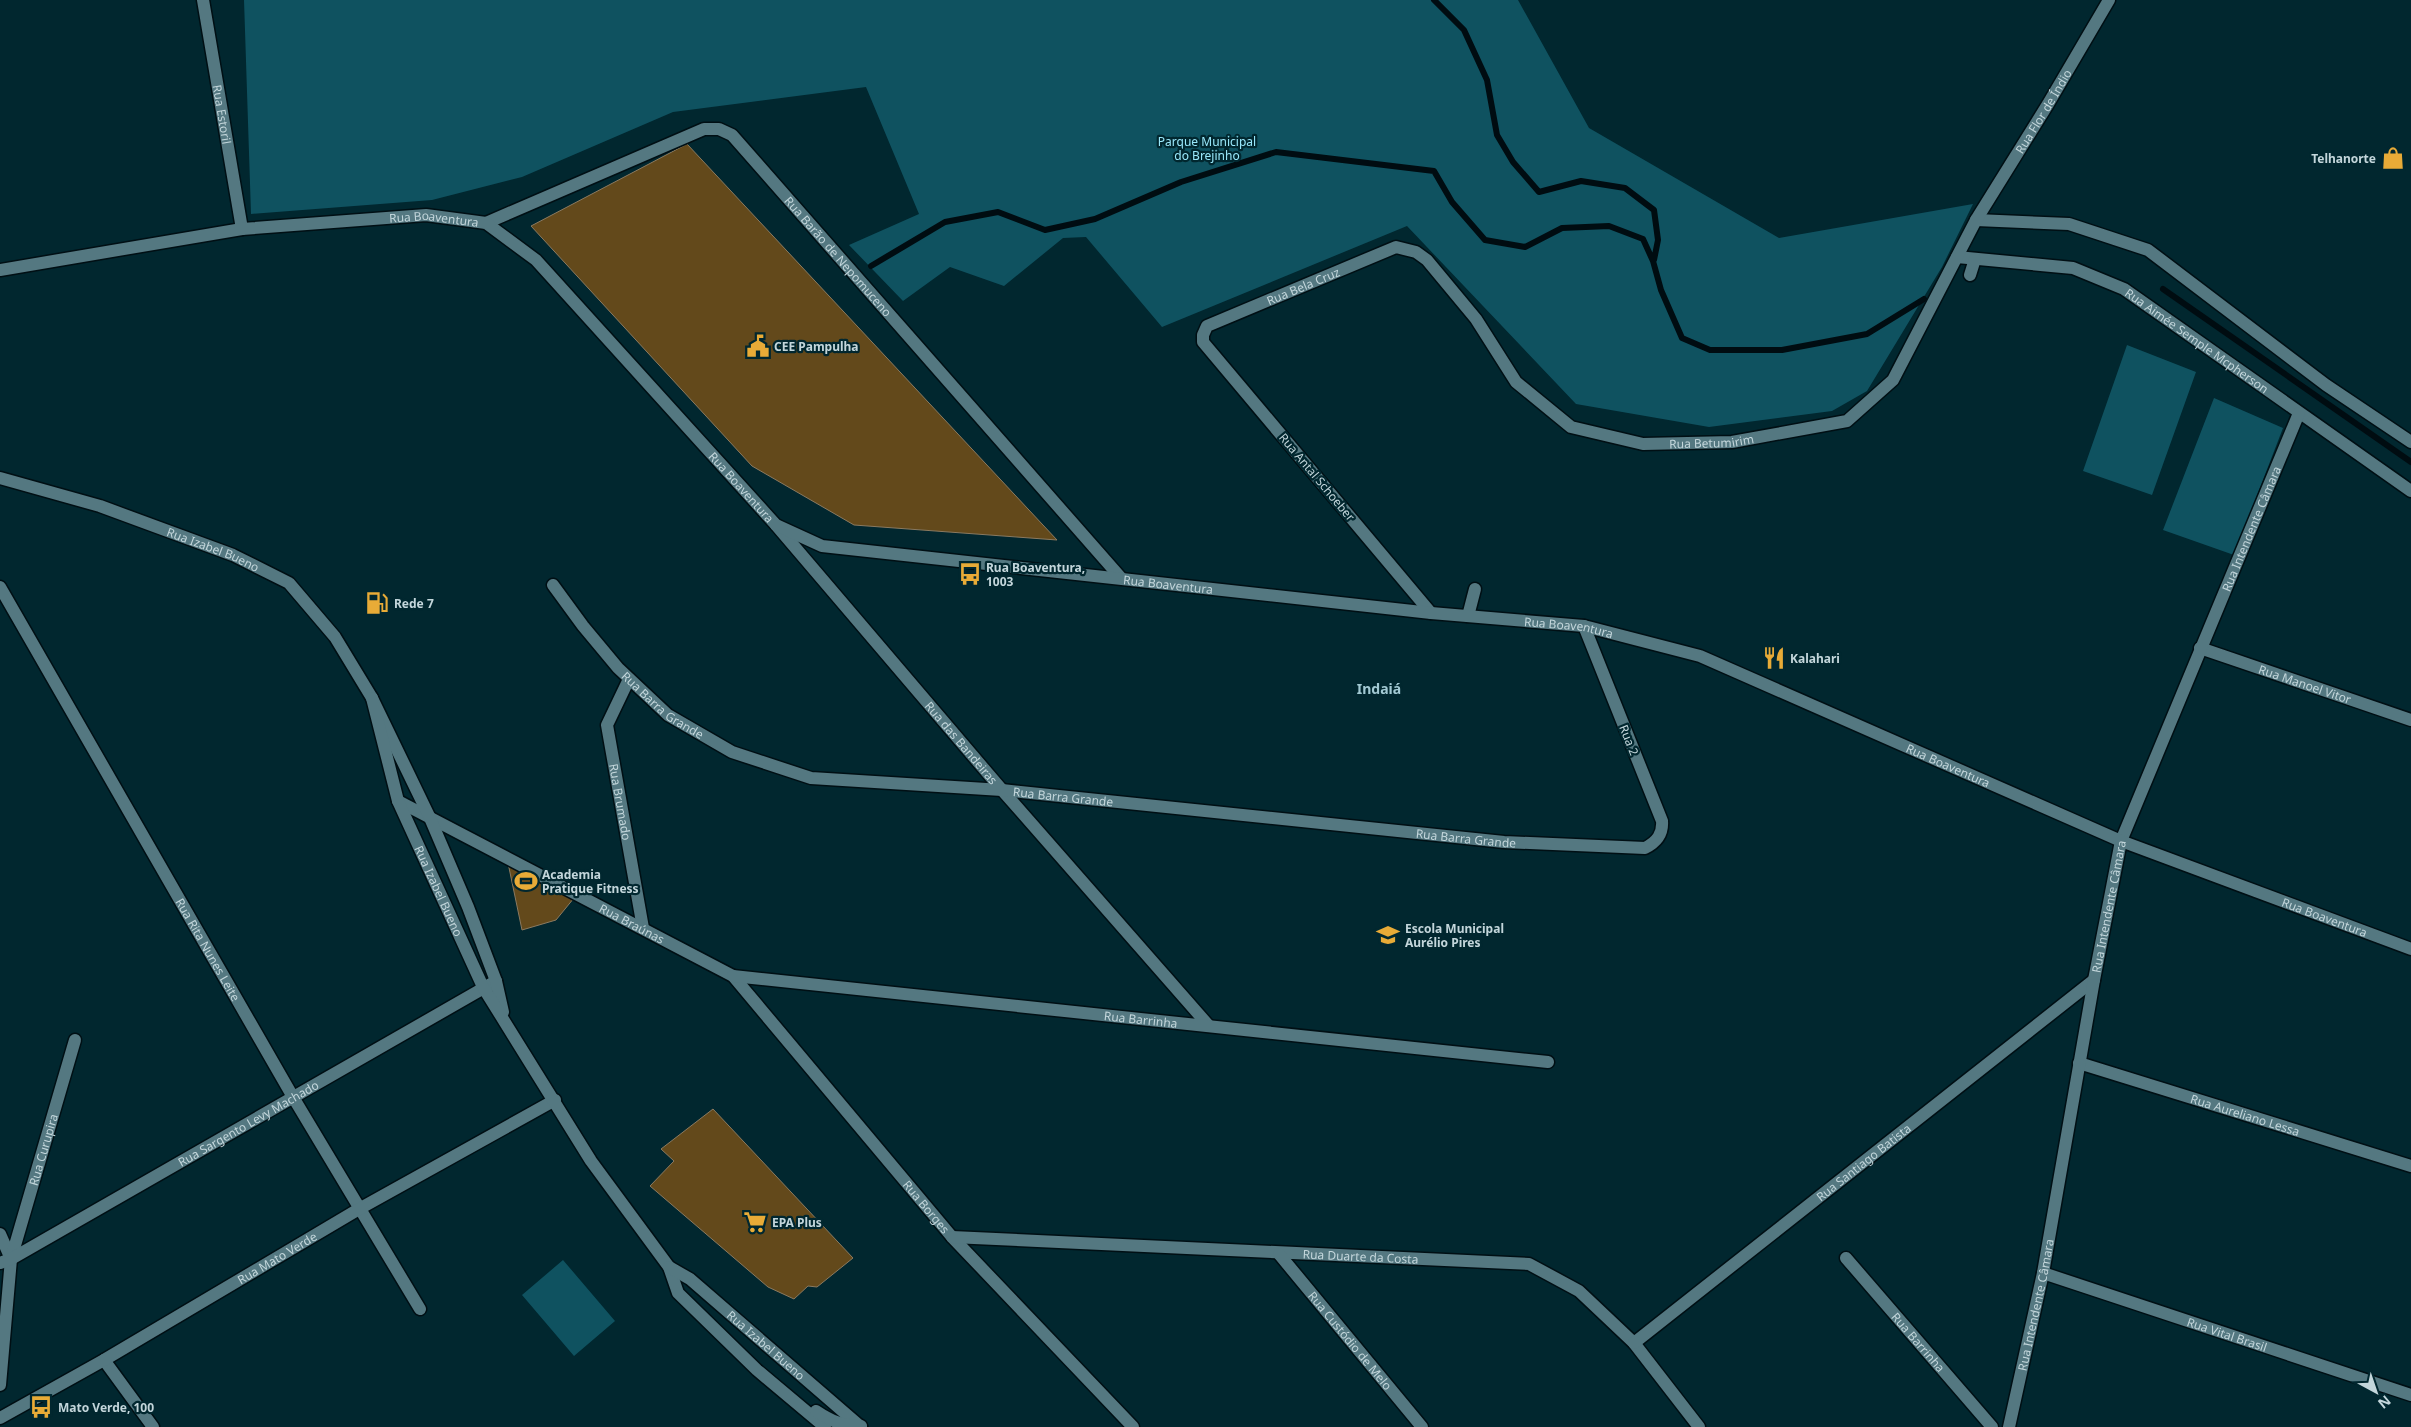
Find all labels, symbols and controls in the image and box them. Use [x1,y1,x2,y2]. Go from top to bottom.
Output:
street label: Rua Flor de Índio [2011,66,2075,157]
street label: Rua Estoril [209,83,236,145]
park label: Parque Municipal do Brejinho [1158,133,1256,164]
shop icon: Telhanorte [2380,145,2406,171]
place label: Telhanorte [2311,150,2376,167]
street label: Rua Barão de Nepomuceno [781,192,896,320]
street label: Rua Boaventura [388,206,480,230]
street label: Rua Bela Cruz [1264,263,1343,309]
street label: Rua Aimée Semple Mcpherson [2122,284,2272,397]
public building icon: CEE Pampulha [745,333,771,359]
place label: CEE Pampulha [774,338,859,355]
street label: Rua Antal Schoeber [1275,429,1359,525]
street label: Rua Betumirim [1669,430,1755,452]
street label: Rua Boaventura [705,448,778,526]
street label: Rua Intendente Câmara [2217,463,2285,594]
street label: Rua Izabel Bueno [165,523,262,575]
place label: Rua Boaventura, 1003 [986,559,1085,590]
bus stop icon: Rua Boaventura, 1003 [957,561,983,587]
street label: Rua Boaventura [1122,571,1214,597]
fuel station icon: Rede 7 [364,590,390,616]
place label: Rede 7 [394,595,434,612]
street label: Rua Boaventura [1523,612,1615,642]
restaurant icon: Kalahari [1761,645,1787,671]
place label: Kalahari [1790,650,1840,667]
street label: Rua Manoel Vitor [2256,660,2354,708]
street label: Rua Barra Grande [618,667,707,743]
district label: Indaiá [1357,679,1401,698]
street label: Rua das Bandeiras [921,697,1002,788]
street label: Rua 2 [1615,722,1643,758]
street label: Rua Boaventura [1904,739,1993,791]
street label: Rua Brumado [605,762,636,841]
street label: Rua Barra Grande [1012,783,1114,810]
street label: Rua Barra Grande [1415,824,1517,851]
street label: Rua Intendente Câmara [2087,839,2129,974]
street label: Rua Izabel Bueno [411,843,467,939]
place label: Academia Pratique Fitness [542,866,639,897]
sports icon: Academia Pratique Fitness [513,868,539,894]
street label: Rua Boaventura [2279,893,2370,941]
street label: Rua Rita Nunes Leite [172,895,245,1004]
street label: Rua Braúnas [596,899,668,947]
place label: Escola Municipal Aurélio Pires [1405,920,1504,951]
school or university icon: Escola Municipal Aurélio Pires [1375,922,1401,948]
street label: Rua Barrinha [1103,1007,1178,1031]
street label: Rua Sargento Levy Machado [175,1076,322,1170]
street label: Rua Aureliano Lessa [2189,1090,2302,1139]
street label: Rua Curupira [24,1112,62,1188]
street label: Rua Santiago Batista [1812,1119,1914,1205]
street label: Rua Borges [899,1176,954,1237]
supermarket icon: EPA Plus [742,1209,768,1235]
place label: EPA Plus [772,1214,822,1231]
street label: Rua Mato Verde [234,1227,320,1288]
street label: Rua Intendente Câmara [2013,1238,2057,1372]
street label: Rua Duarte da Costa [1302,1245,1419,1267]
street label: Rua Custódio de Melo [1305,1287,1396,1393]
street label: Rua Izabel Bueno [723,1306,809,1384]
street label: Rua Barrinha [1888,1308,1949,1376]
street label: Rua Vital Brasil [2185,1313,2270,1355]
north arrow [2351,1367,2401,1417]
text: N [2374,1391,2395,1413]
bus stop icon: Mato Verde, 100 [28,1394,54,1420]
place label: Mato Verde, 100 [58,1399,154,1416]

